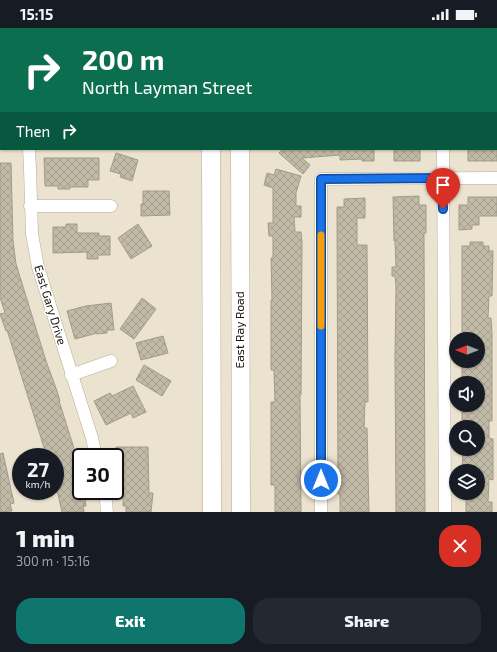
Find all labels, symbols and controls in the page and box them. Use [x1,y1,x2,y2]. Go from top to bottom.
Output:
text: 15:15 [20,5,53,23]
text: 200 m [82,42,164,76]
icon: right [16,44,68,96]
text: North Layman Street [82,76,252,98]
icon: right [58,120,80,142]
text: Then [16,122,50,140]
pin [426,168,460,209]
icon: arrive [432,174,454,196]
street label: East Gary Drive [32,263,70,346]
street label: East Ray Road [232,291,246,369]
north arrow [449,332,485,368]
map controls [449,332,485,500]
button: sound [449,376,485,412]
button: search [449,420,485,456]
speed limit sign: 30 [72,448,124,500]
text: 27 [27,457,49,481]
position arrow [300,459,342,501]
button: layers [449,464,485,500]
text: km/h [26,478,50,490]
text: 1 min [16,523,75,552]
button: close [439,525,481,567]
text: 300 m · 15:16 [16,553,90,569]
button: Exit [16,598,245,644]
button: Share [253,598,481,644]

